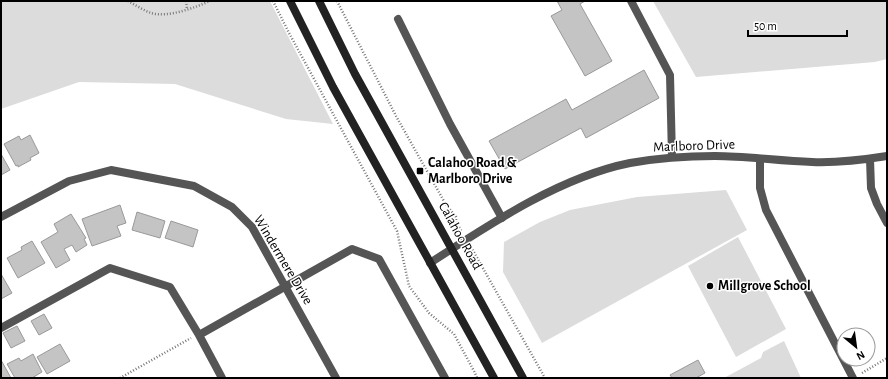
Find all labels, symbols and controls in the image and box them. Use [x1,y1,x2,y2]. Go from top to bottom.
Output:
scale bar [748,12,847,38]
text: 50 m [754,20,777,32]
street label: Marlboro Drive [653,138,735,154]
place label: Calahoo Road & Marlboro Drive [428,156,517,186]
marker: Calahoo Road & Marlboro Drive [415,166,425,176]
street label: Calahoo Road [436,200,484,272]
street label: Windermere Drive [251,213,315,307]
place label: Millgrove School [718,279,811,293]
marker: Millgrove School [705,281,715,291]
north arrow [836,327,876,367]
text: N [855,349,867,362]

